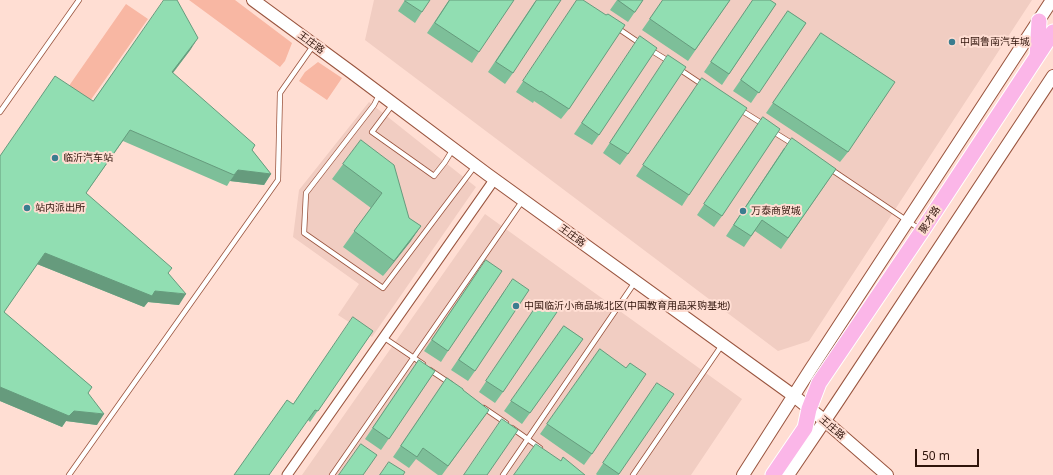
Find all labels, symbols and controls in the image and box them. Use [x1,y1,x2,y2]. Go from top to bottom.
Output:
street label: 王庄路 [295,29,327,57]
place label: 中国鲁南汽车城 [960,36,1030,48]
marker: 中国鲁南汽车城 [947,37,957,47]
place label: 临沂汽车站 [63,152,113,164]
marker: 临沂汽车站 [50,153,60,163]
place label: 站内派出所 [35,202,85,214]
marker: 站内派出所 [22,203,32,213]
street label: 聚才路 [917,204,943,236]
place label: 万泰商贸城 [751,205,801,217]
marker: 万泰商贸城 [738,206,748,216]
street label: 王庄路 [556,222,588,250]
place label: 中国临沂小商品城北区(中国教育用品采购基地) [524,300,730,312]
marker: 中国临沂小商品城北区(中国教育用品采购基地) [511,301,521,311]
street label: 王庄路 [817,414,847,442]
scale bar [917,441,981,467]
text: 50 m [922,447,950,464]

